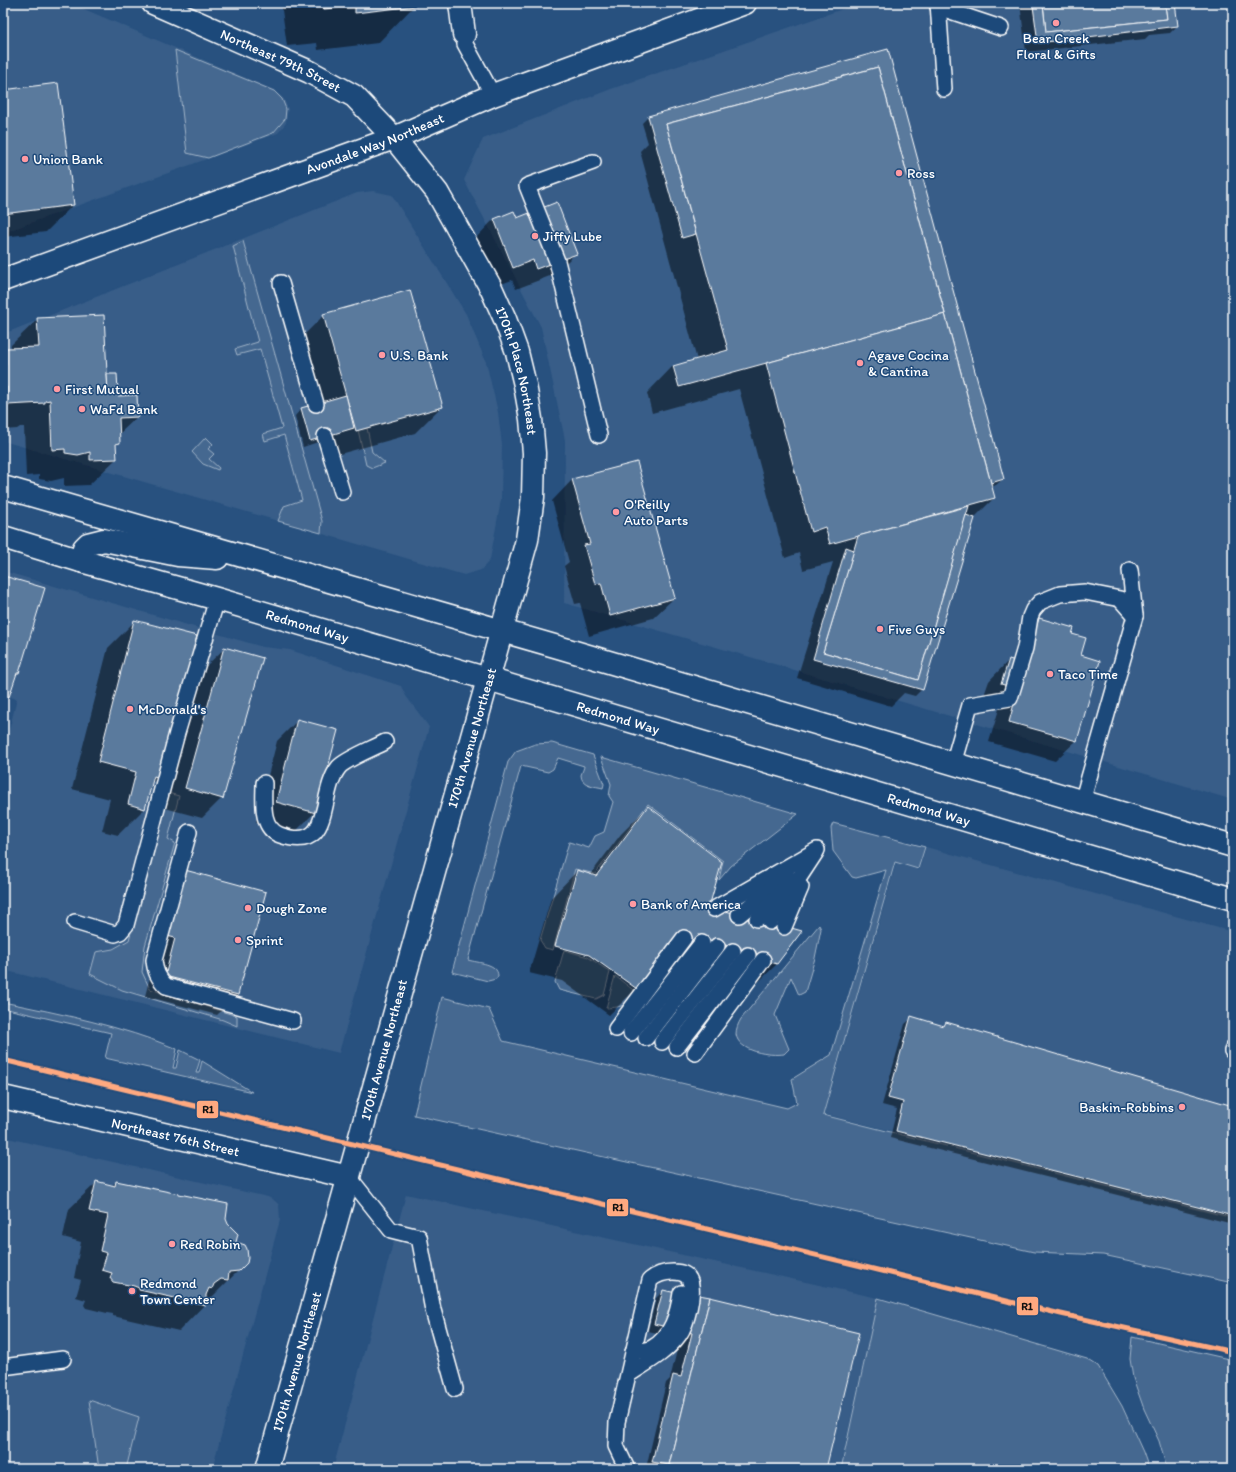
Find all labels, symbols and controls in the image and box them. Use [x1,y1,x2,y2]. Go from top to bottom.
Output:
marker: Bear Creek Floral & Gifts [1051,18,1061,28]
street label: Northeast 79th Street [218,25,344,96]
place label: Bear Creek Floral & Gifts [1016,30,1096,63]
street label: Avondale Way Northeast [303,109,446,178]
place label: Union Bank [33,151,104,168]
marker: Union Bank [20,154,30,164]
place label: Ross [907,165,935,182]
marker: Ross [894,168,904,178]
place label: Jiffy Lube [543,228,602,245]
marker: Jiffy Lube [530,231,540,241]
street label: 170th Place Northeast [492,303,541,436]
place label: U.S. Bank [390,347,448,364]
place label: Agave Cocina & Cantina [868,347,949,380]
marker: U.S. Bank [377,350,387,360]
marker: Agave Cocina & Cantina [855,358,865,368]
place label: First Mutual [65,381,139,398]
marker: First Mutual [52,384,62,394]
place label: WaFd Bank [90,401,158,418]
marker: WaFd Bank [77,404,87,414]
place label: O'Reilly Auto Parts [624,496,688,529]
marker: O'Reilly Auto Parts [611,507,621,517]
street label: Redmond Way [264,605,351,646]
place label: Five Guys [888,621,945,638]
marker: Five Guys [875,624,885,634]
street label: 170th Avenue Northeast [444,666,500,810]
place label: Taco Time [1058,666,1118,683]
marker: Taco Time [1045,669,1055,679]
street label: Redmond Way [574,697,662,738]
place label: McDonald's [138,701,207,718]
marker: McDonald's [125,704,135,714]
street label: Redmond Way [885,789,973,830]
place label: Bank of America [641,896,741,913]
marker: Bank of America [628,899,638,909]
place label: Dough Zone [256,900,328,917]
marker: Dough Zone [243,903,253,913]
place label: Sprint [246,932,283,949]
marker: Sprint [233,935,243,945]
street label: 170th Avenue Northeast [357,978,411,1122]
place label: Baskin-Robbins [1079,1099,1174,1116]
line badge: R1 [196,1100,219,1119]
marker: Baskin-Robbins [1177,1102,1187,1112]
text: R1 [202,1103,215,1116]
street label: Northeast 76th Street [110,1114,241,1160]
line badge: R1 [606,1198,629,1217]
text: R1 [612,1201,625,1214]
place label: Red Robin [180,1236,241,1253]
marker: Red Robin [167,1239,177,1249]
place label: Redmond Town Center [140,1275,215,1308]
marker: Redmond Town Center [127,1286,137,1296]
street label: 170th Avenue Northeast [269,1290,325,1434]
line badge: R1 [1016,1296,1039,1316]
text: R1 [1021,1300,1034,1313]

